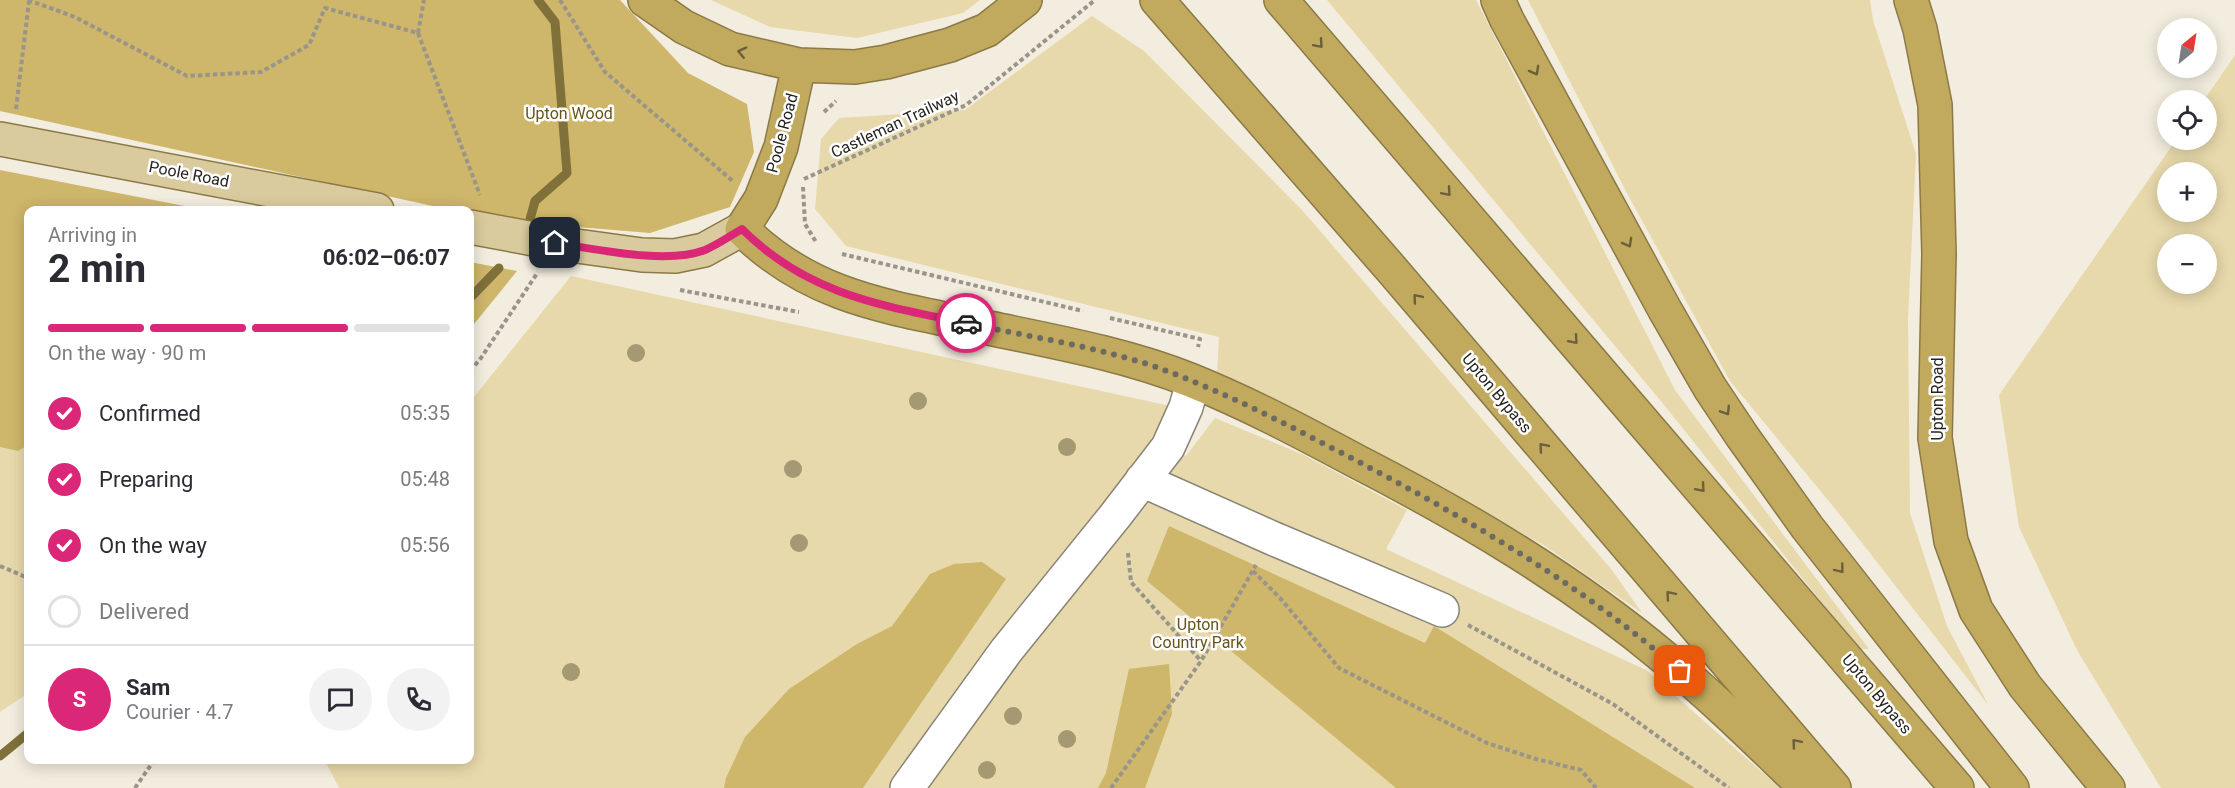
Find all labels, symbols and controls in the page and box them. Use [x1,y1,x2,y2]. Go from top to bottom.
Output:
north arrow [2157,18,2217,78]
map controls [2157,18,2217,294]
one-way arrow [1312,37,1323,48]
one-way arrow [737,46,747,59]
one-way arrow [1528,65,1539,76]
street label: Castleman Trailway [828,86,962,162]
button: locate [2157,90,2217,150]
street label: Poole Road [762,91,802,175]
park label: Upton Wood [525,104,613,123]
street label: Poole Road [147,157,231,191]
button: + [2157,162,2217,222]
one-way arrow [1439,185,1450,196]
pin [529,217,580,268]
text: Arriving in [48,223,137,247]
icon: home [538,226,571,259]
button: − [2157,234,2217,294]
one-way arrow [1621,236,1632,247]
text: 06:02–06:07 [323,245,450,270]
text: 2 min [48,246,146,292]
courier [936,293,996,353]
one-way arrow [1413,294,1424,305]
icon: car [950,307,983,340]
one-way arrow [1567,333,1578,344]
text: On the way · 90 m [48,341,206,365]
street label: Upton Bypass [1458,349,1536,437]
street label: Upton Road [1928,357,1947,441]
icon: check [48,397,81,430]
text: Confirmed [99,401,201,426]
text: 05:35 [400,401,450,425]
one-way arrow [1718,405,1729,416]
one-way arrow [1539,443,1550,454]
icon: check [48,463,81,496]
text: Preparing [99,467,193,492]
text: 05:48 [400,467,450,491]
one-way arrow [1694,481,1705,492]
icon: check [48,529,81,562]
text: On the way [99,533,207,558]
text: 05:56 [400,533,450,557]
one-way arrow [1832,563,1843,574]
one-way arrow [1666,591,1677,602]
text: Delivered [99,599,189,624]
park label: Upton Country Park [1152,615,1245,652]
pin [1654,645,1705,696]
street label: Upton Bypass [1838,650,1916,738]
icon: bag [1663,654,1696,687]
button: chat [309,668,372,731]
button: phone [387,668,450,731]
text: Sam [126,675,170,700]
text: S [73,687,86,712]
text: Courier · 4.7 [126,700,233,724]
one-way arrow [1792,739,1803,750]

